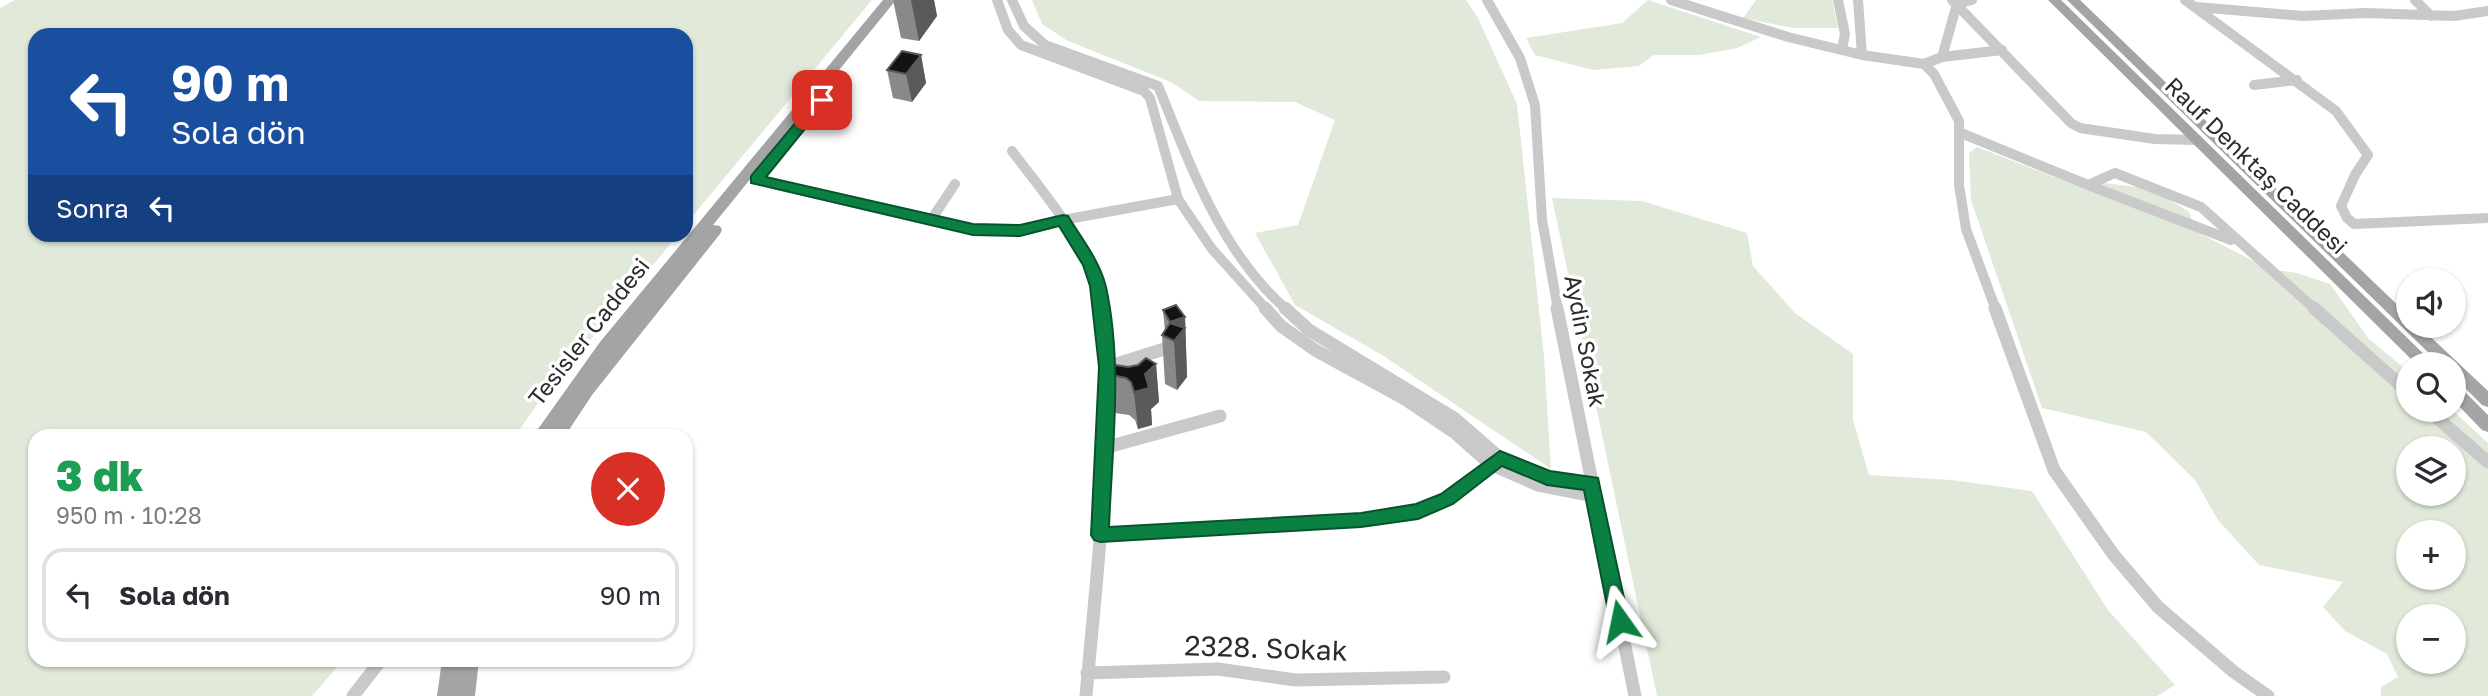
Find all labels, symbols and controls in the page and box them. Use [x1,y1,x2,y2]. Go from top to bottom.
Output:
text: 90 m [171,53,289,112]
icon: left [56,56,147,147]
pin [792,70,852,130]
street label: Rauf Denktaş Caddesi [2160,71,2354,259]
icon: arrive [803,81,841,119]
text: Sola dön [171,113,306,151]
icon: left [143,189,181,227]
text: Sonra [56,193,129,224]
street label: Tesisler Caddesi [522,252,655,411]
map controls [2396,268,2466,674]
button: sound [2396,268,2466,338]
street label: Aydin Sokak [1559,272,1613,409]
button: search [2396,352,2466,422]
button: layers [2396,436,2466,506]
text: 3 dk [56,450,143,500]
button: close [591,452,665,526]
text: 950 m · 10:28 [56,501,202,529]
button: + [2396,520,2466,590]
icon: left [60,576,98,614]
text: Sola dön [119,580,230,611]
text: 90 m [600,580,661,611]
position arrow [1583,584,1657,658]
button: − [2396,604,2466,674]
street label: 2328. Sokak [1184,628,1348,667]

